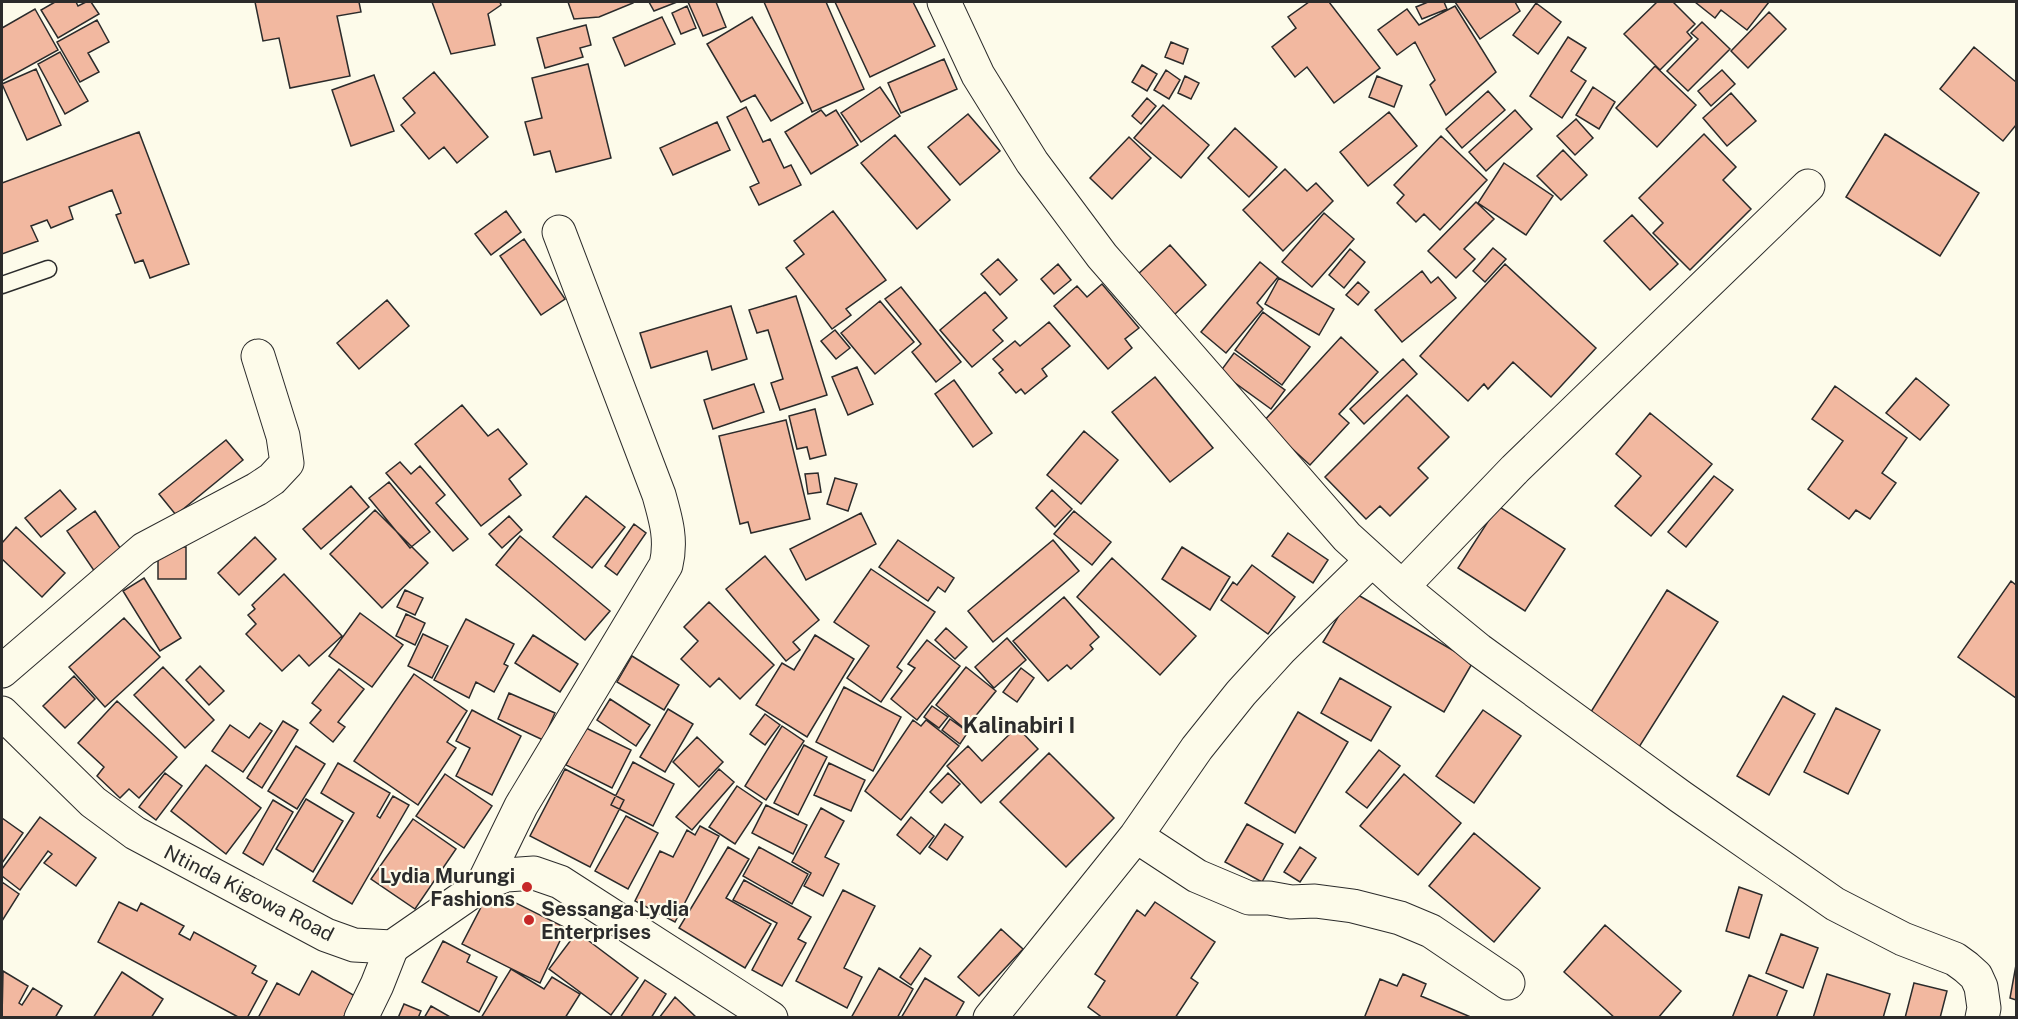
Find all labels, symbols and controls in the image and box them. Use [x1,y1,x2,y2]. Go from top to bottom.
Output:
district label: Kalinabiri I [963,712,1075,738]
street label: Ntinda Kigowa Road [160,840,338,946]
place label: Lydia Murungi Fashions [380,864,515,911]
marker: Lydia Murungi Fashions [520,880,534,894]
place label: Sessanga Lydia Enterprises [541,897,689,944]
marker: Sessanga Lydia Enterprises [522,913,536,927]

